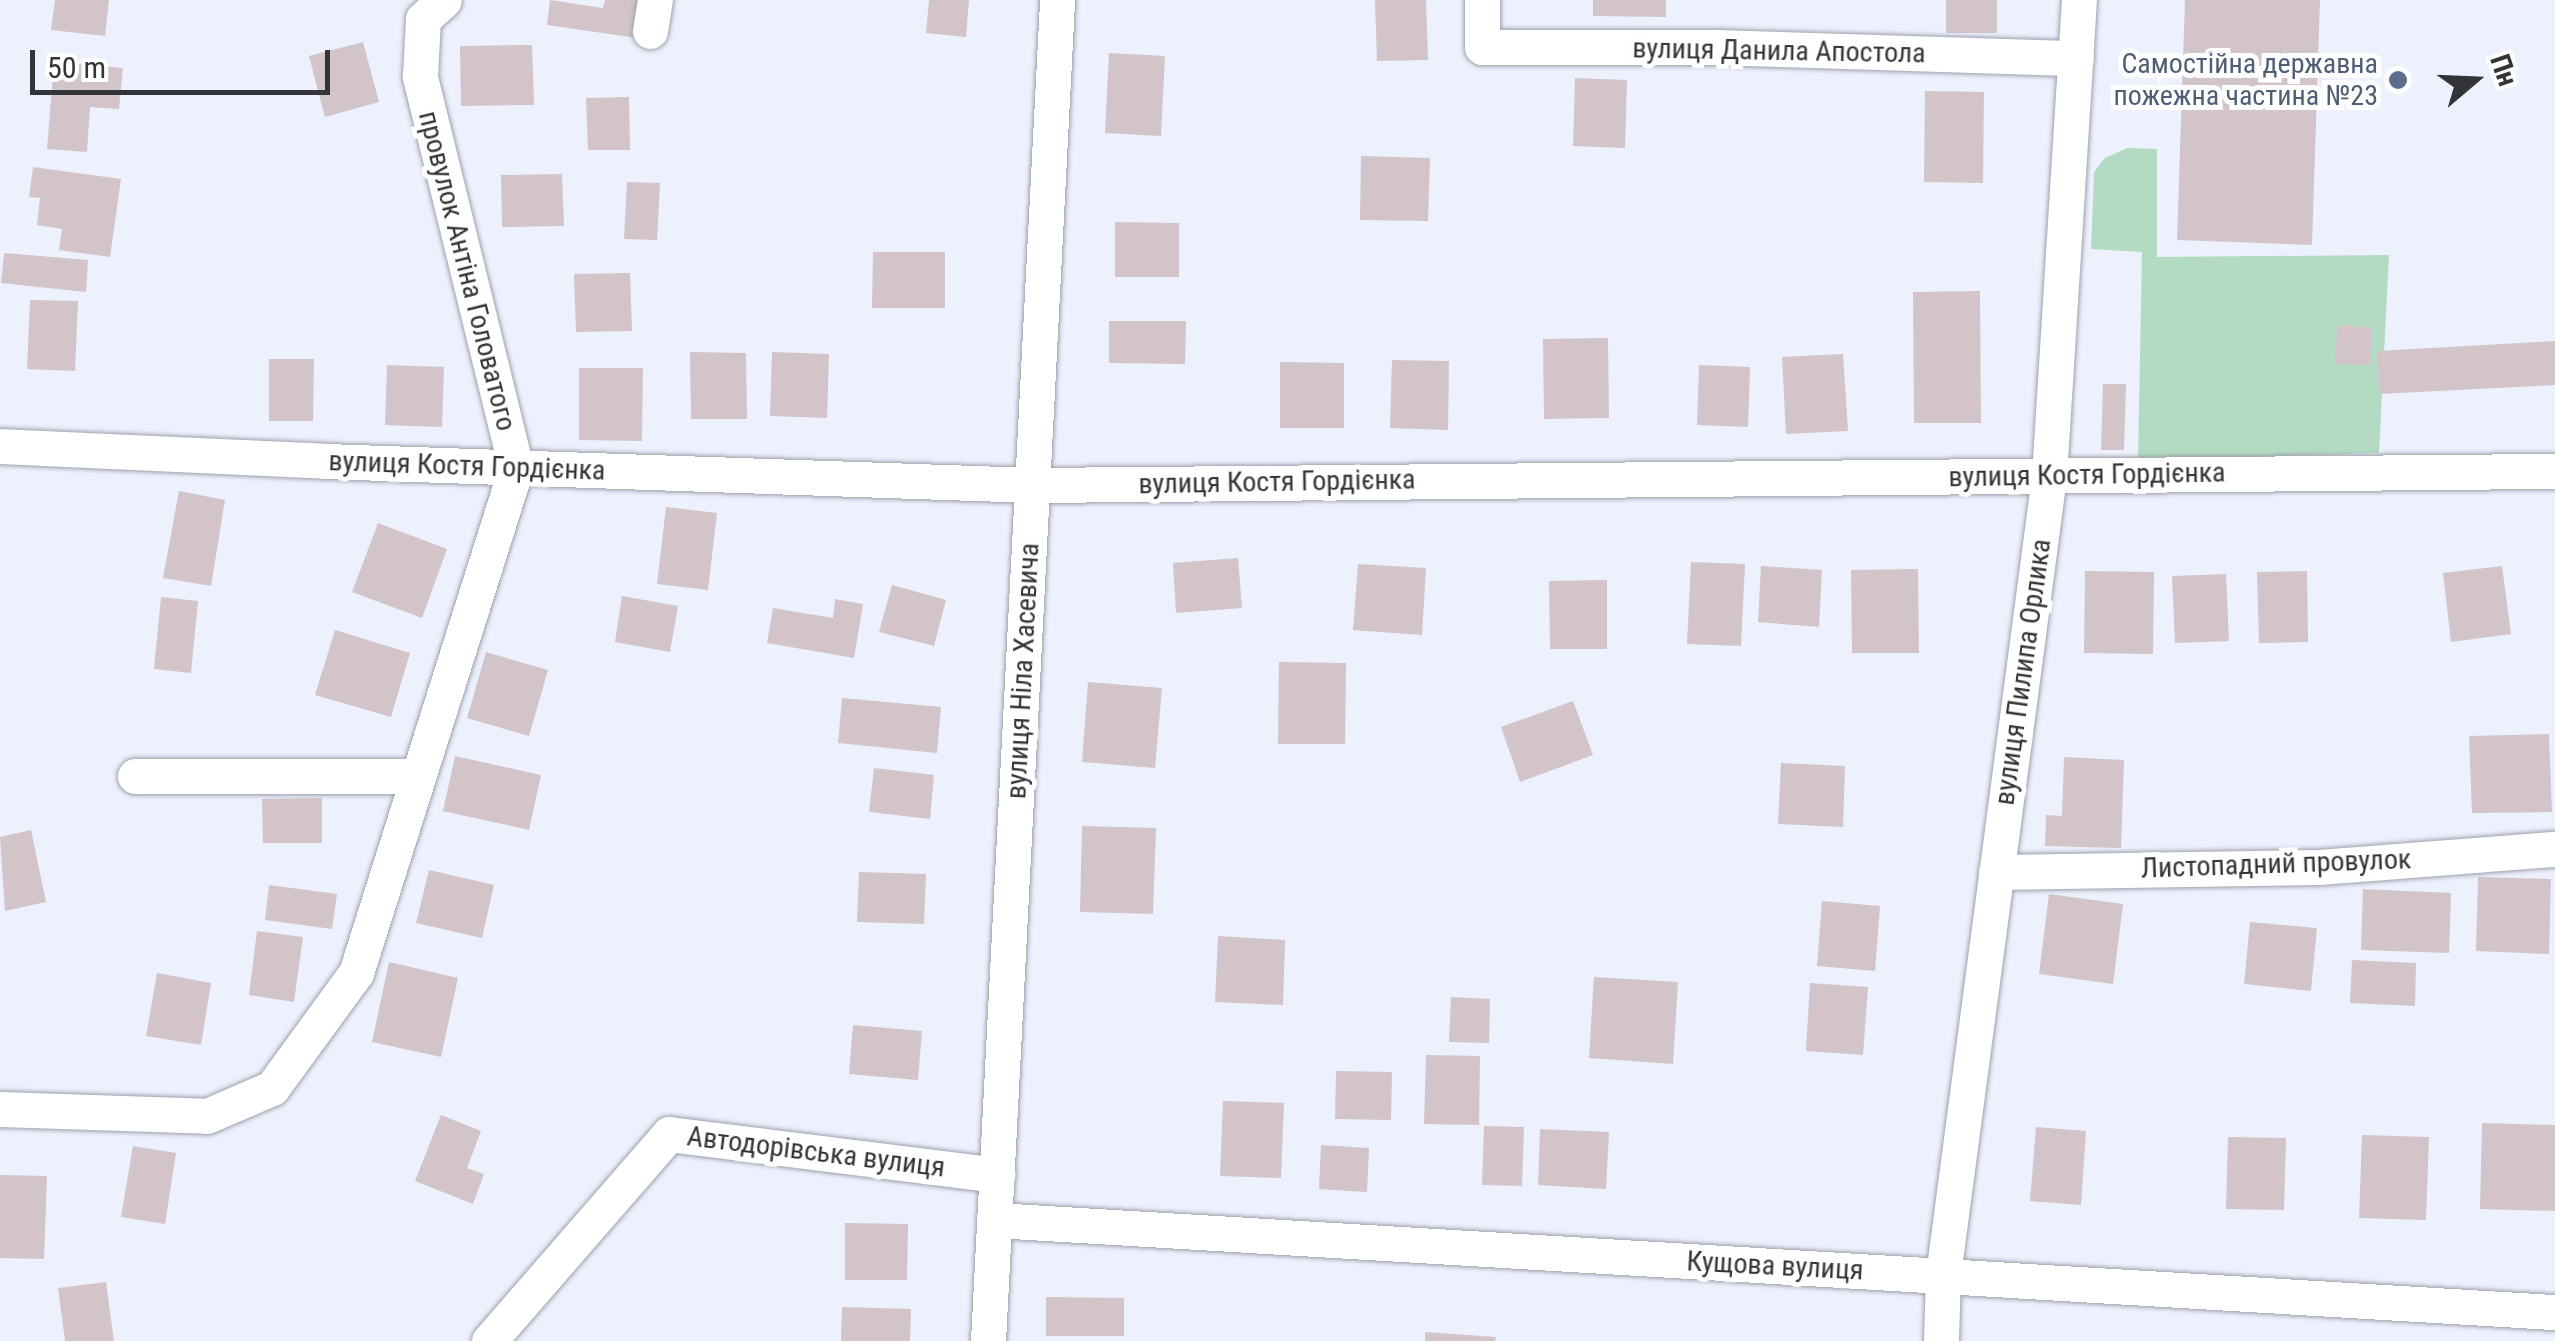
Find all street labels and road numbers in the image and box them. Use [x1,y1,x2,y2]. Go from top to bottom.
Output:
street label: вулиця Данила Апостола [1632,32,1926,70]
street label: провулок Антіна Головатого [411,108,523,434]
street label: вулиця Костя Гордієнка [328,444,606,488]
street label: вулиця Костя Гордієнка [1948,456,2226,494]
street label: вулиця Костя Гордієнка [1138,463,1416,501]
street label: вулиця Пилипа Орлика [1988,537,2058,807]
street label: вулиця Ніла Хасевича [1000,542,1046,800]
street label: Листопадний провулок [2140,842,2412,886]
street label: Автодорівська вулиця [685,1120,947,1184]
street label: Кущова вулиця [1686,1245,1864,1287]

